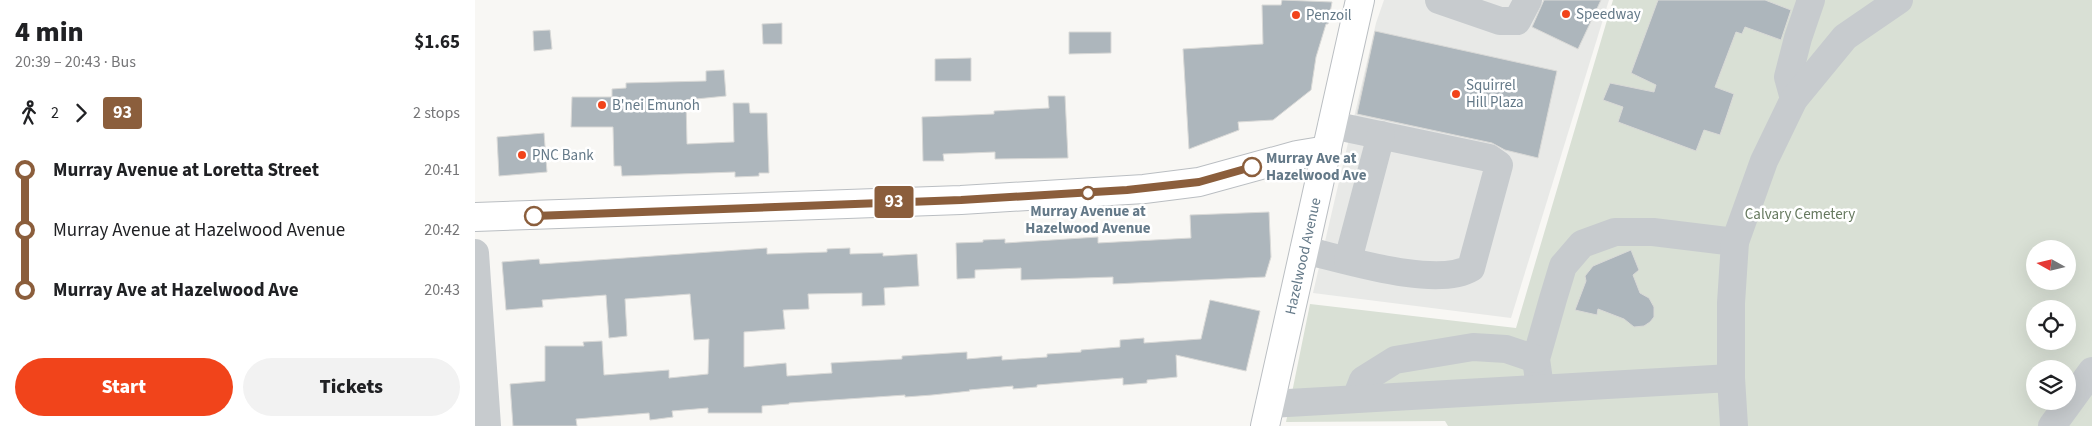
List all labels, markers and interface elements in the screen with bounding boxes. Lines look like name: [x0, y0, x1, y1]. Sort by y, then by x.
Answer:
place label: Speedway: [1576, 4, 1641, 25]
place label: Penzoil: [1306, 5, 1352, 26]
marker: Speedway: [1560, 8, 1572, 20]
marker: Penzoil: [1290, 9, 1302, 21]
text: 4 min: [15, 12, 84, 52]
text: $1.65: [414, 29, 460, 56]
text: 20:39 – 20:43 · Bus: [15, 51, 136, 73]
place label: Squirrel Hill Plaza: [1466, 75, 1524, 113]
marker: Squirrel Hill Plaza: [1450, 88, 1462, 100]
place label: B'nei Emunoh: [612, 95, 700, 116]
icon: walk: [15, 99, 43, 127]
icon: forward: [67, 99, 95, 127]
marker: B'nei Emunoh: [596, 99, 608, 111]
text: 93: [113, 100, 132, 125]
text: 2: [51, 102, 59, 124]
text: 2 stops: [413, 102, 460, 124]
place label: PNC Bank: [532, 145, 594, 166]
place label: Murray Ave at Hazelwood Ave: [1266, 148, 1367, 186]
marker: PNC Bank: [516, 149, 528, 161]
text: Murray Avenue at Loretta Street: [53, 157, 319, 184]
marker: Murray Ave at Hazelwood Ave: [1242, 157, 1262, 177]
text: 20:41: [424, 159, 460, 181]
line badge: 93: [871, 186, 917, 218]
marker: Murray Avenue at Hazelwood Avenue: [1081, 186, 1095, 200]
text: 93: [884, 189, 904, 214]
street label: Hazelwood Avenue: [1280, 196, 1326, 317]
place label: Murray Avenue at Hazelwood Avenue: [1025, 201, 1151, 239]
park label: Calvary Cemetery: [1745, 204, 1855, 225]
unlabelled marker: [524, 206, 544, 226]
text: Murray Avenue at Hazelwood Avenue: [53, 217, 345, 244]
text: 20:42: [424, 219, 460, 241]
north arrow: [2026, 240, 2076, 290]
map controls: [2026, 240, 2076, 410]
text: Murray Ave at Hazelwood Ave: [53, 277, 299, 304]
text: 20:43: [424, 279, 460, 301]
button: locate: [2026, 300, 2076, 350]
button: Start: [15, 358, 233, 416]
button: Tickets: [243, 358, 460, 416]
button: layers: [2026, 360, 2076, 410]

